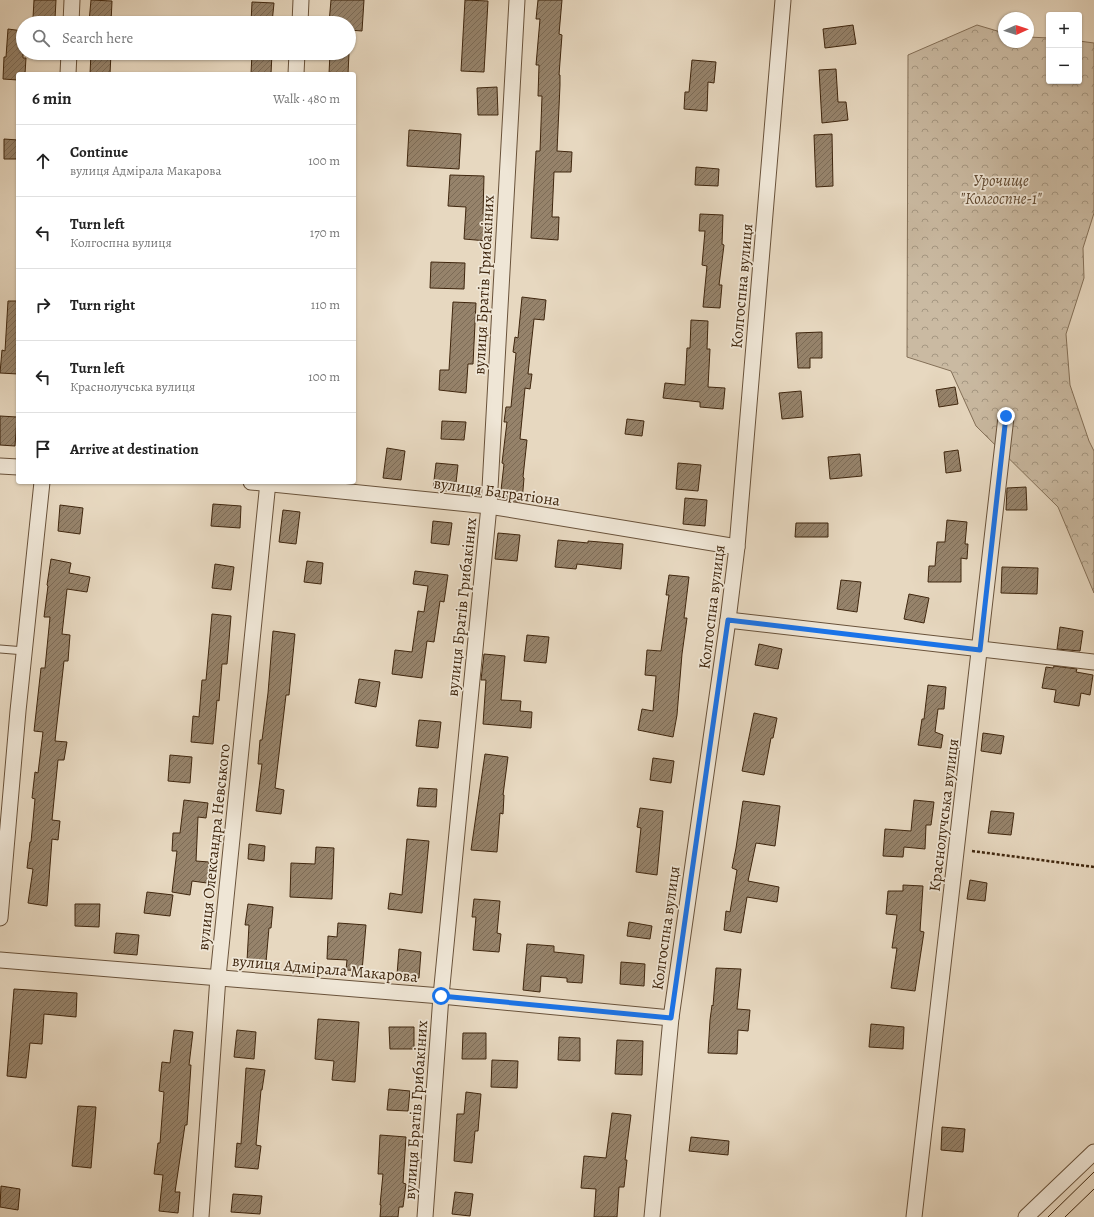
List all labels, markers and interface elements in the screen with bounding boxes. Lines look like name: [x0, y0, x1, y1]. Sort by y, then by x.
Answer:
north arrow: [998, 12, 1034, 48]
map controls: [1046, 12, 1082, 84]
button: +: [1046, 12, 1082, 48]
search box: [16, 16, 356, 60]
icon: search: [30, 27, 52, 49]
text: Search here: [62, 28, 133, 48]
button: −: [1046, 48, 1082, 84]
text: 6 min: [32, 87, 72, 110]
text: Walk · 480 m: [273, 90, 340, 107]
text: Continue: [70, 142, 128, 162]
icon: ahead: [32, 150, 54, 172]
text: 100 m: [308, 152, 340, 169]
text: вулиця Адмірала Макарова: [70, 162, 221, 179]
park label: Урочище "Колгоспне-1": [960, 170, 1042, 210]
street label: вулиця Братів Грибакіних: [468, 195, 500, 375]
text: Turn left: [70, 214, 125, 234]
icon: left: [32, 222, 54, 244]
street label: Колгоспна вулиця: [726, 222, 758, 349]
text: 170 m: [310, 224, 340, 241]
text: Колгоспна вулиця: [70, 234, 172, 251]
icon: right: [32, 294, 54, 316]
text: Turn right: [70, 295, 135, 315]
text: 110 m: [311, 296, 340, 313]
text: Turn left: [70, 358, 125, 378]
icon: left: [32, 366, 54, 388]
text: 100 m: [308, 368, 340, 385]
text: Краснолучська вулиця: [70, 378, 195, 395]
route end: [997, 407, 1015, 425]
icon: arrive: [32, 438, 54, 460]
text: Arrive at destination: [70, 439, 199, 459]
street label: вулиця Багратіона: [432, 472, 562, 512]
street label: вулиця Братів Грибакіних: [442, 516, 482, 698]
street label: Колгоспна вулиця: [693, 543, 731, 671]
street label: Краснолучська вулиця: [924, 737, 964, 893]
street label: вулиця Олександра Невського: [192, 743, 236, 952]
street label: Колгоспна вулиця: [646, 864, 686, 992]
street label: вулиця Адмірала Макарова: [231, 950, 419, 988]
route start: [432, 987, 450, 1005]
street label: вулиця Братів Грибакіних: [399, 1019, 433, 1201]

